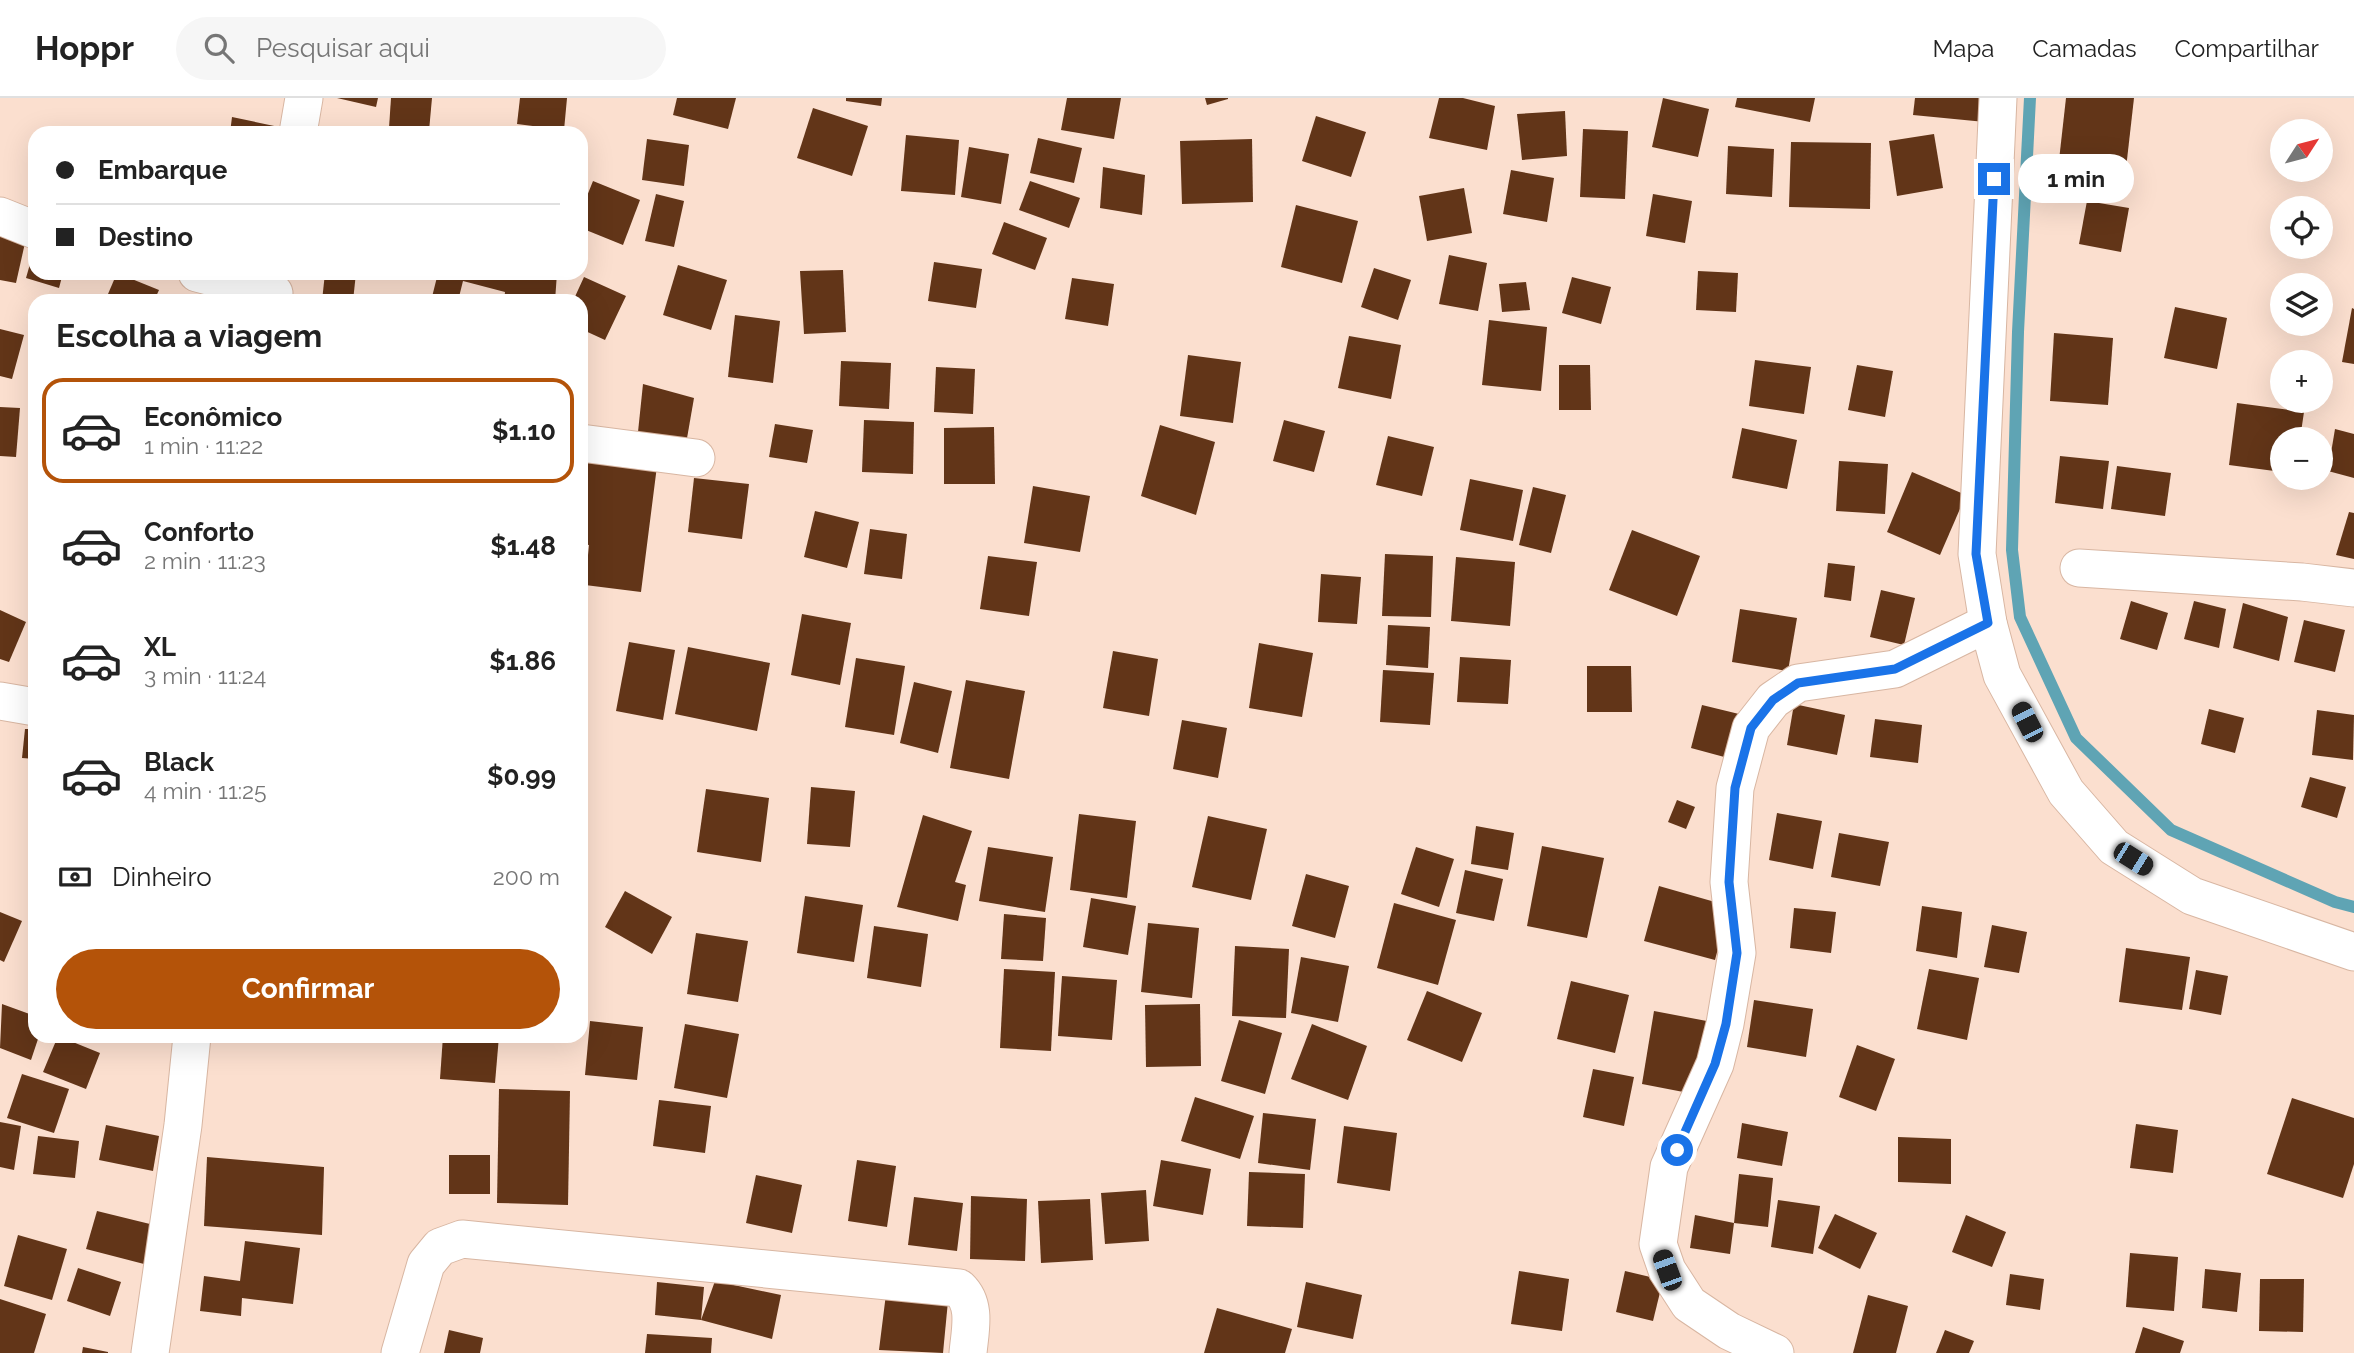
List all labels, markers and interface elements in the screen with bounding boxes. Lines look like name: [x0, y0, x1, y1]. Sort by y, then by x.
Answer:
search box: [176, 17, 666, 80]
text: Hoppr: [35, 29, 134, 68]
icon: search: [200, 29, 238, 67]
text: Pesquisar aqui: [256, 33, 430, 63]
text: Mapa: [1932, 34, 1994, 63]
text: Camadas: [2032, 34, 2137, 63]
text: Compartilhar: [2175, 34, 2319, 63]
north arrow: [2270, 119, 2333, 182]
map controls: [2270, 119, 2333, 490]
callout: 1 min: [2018, 154, 2134, 204]
text: Embarque: [98, 155, 227, 185]
route end: [1978, 163, 2010, 195]
text: 1 min: [2047, 165, 2105, 192]
button: locate: [2270, 196, 2333, 259]
text: Destino: [98, 222, 193, 252]
button: layers: [2270, 273, 2333, 336]
text: Escolha a viagem: [56, 317, 322, 354]
button: +: [2270, 350, 2333, 413]
icon: car: [60, 399, 123, 462]
text: Econômico: [144, 402, 282, 432]
text: $1.10: [492, 416, 556, 446]
button: −: [2270, 427, 2333, 490]
text: 1 min · 11:22: [144, 432, 263, 459]
icon: car: [60, 514, 123, 577]
text: Conforto: [144, 517, 254, 547]
text: $1.48: [490, 531, 556, 561]
text: 2 min · 11:23: [144, 547, 266, 574]
icon: car: [60, 629, 123, 692]
text: XL: [144, 632, 176, 662]
text: $1.86: [489, 646, 556, 676]
text: 3 min · 11:24: [144, 662, 266, 689]
car: [2009, 699, 2046, 745]
icon: car: [60, 744, 123, 807]
text: Black: [144, 747, 214, 777]
text: $0.99: [487, 761, 556, 791]
text: 4 min · 11:25: [144, 777, 267, 804]
car: [2110, 839, 2157, 879]
icon: cash: [56, 858, 94, 896]
text: Dinheiro: [112, 862, 212, 892]
text: 200 m: [493, 863, 560, 890]
button: Confirmar: [56, 949, 560, 1029]
route start: [1661, 1134, 1693, 1166]
car: [1650, 1247, 1685, 1293]

